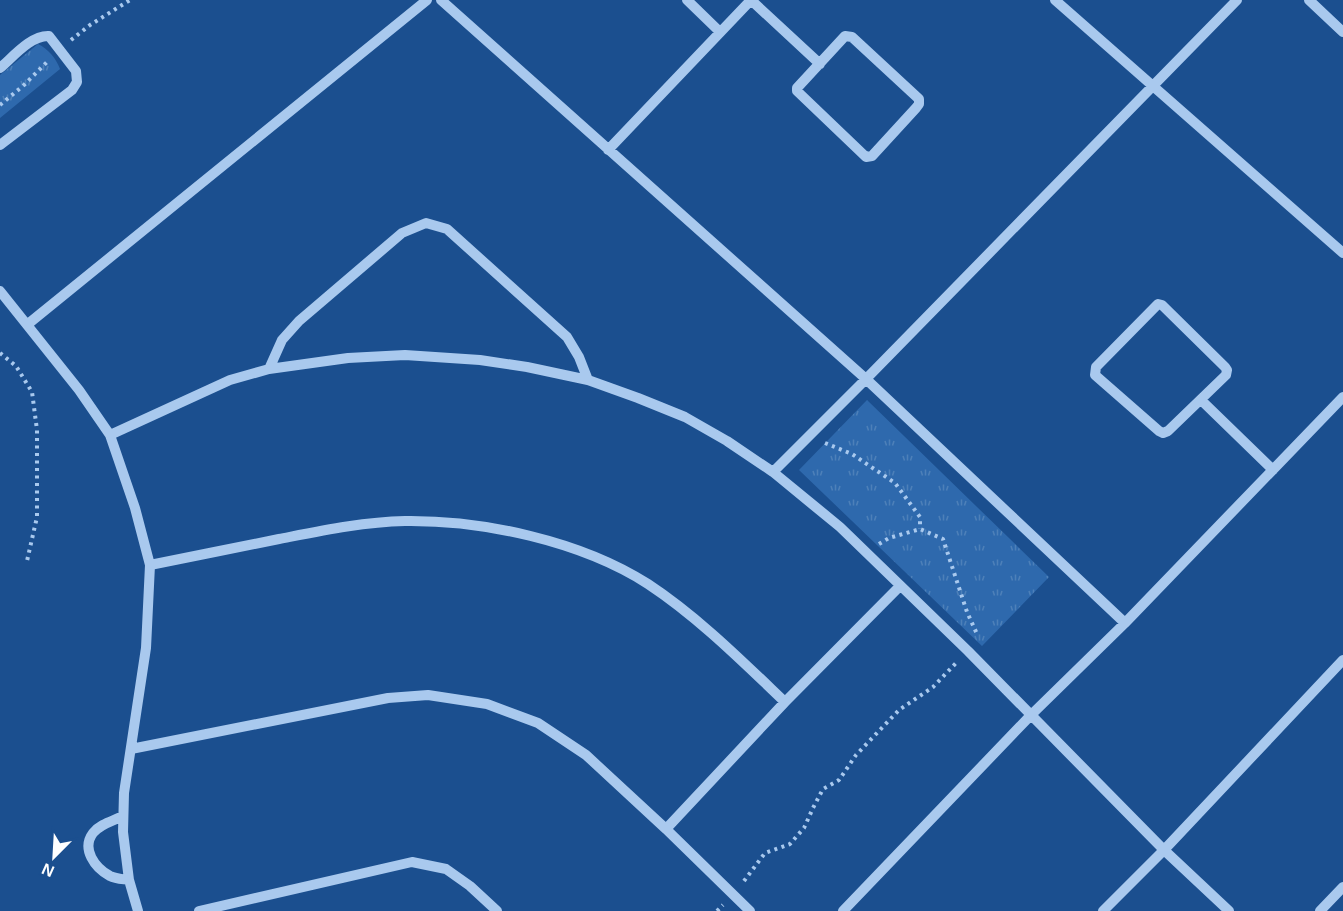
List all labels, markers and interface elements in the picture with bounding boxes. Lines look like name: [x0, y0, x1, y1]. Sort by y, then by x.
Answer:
north arrow: [24, 827, 84, 887]
text: N: [39, 860, 57, 880]

